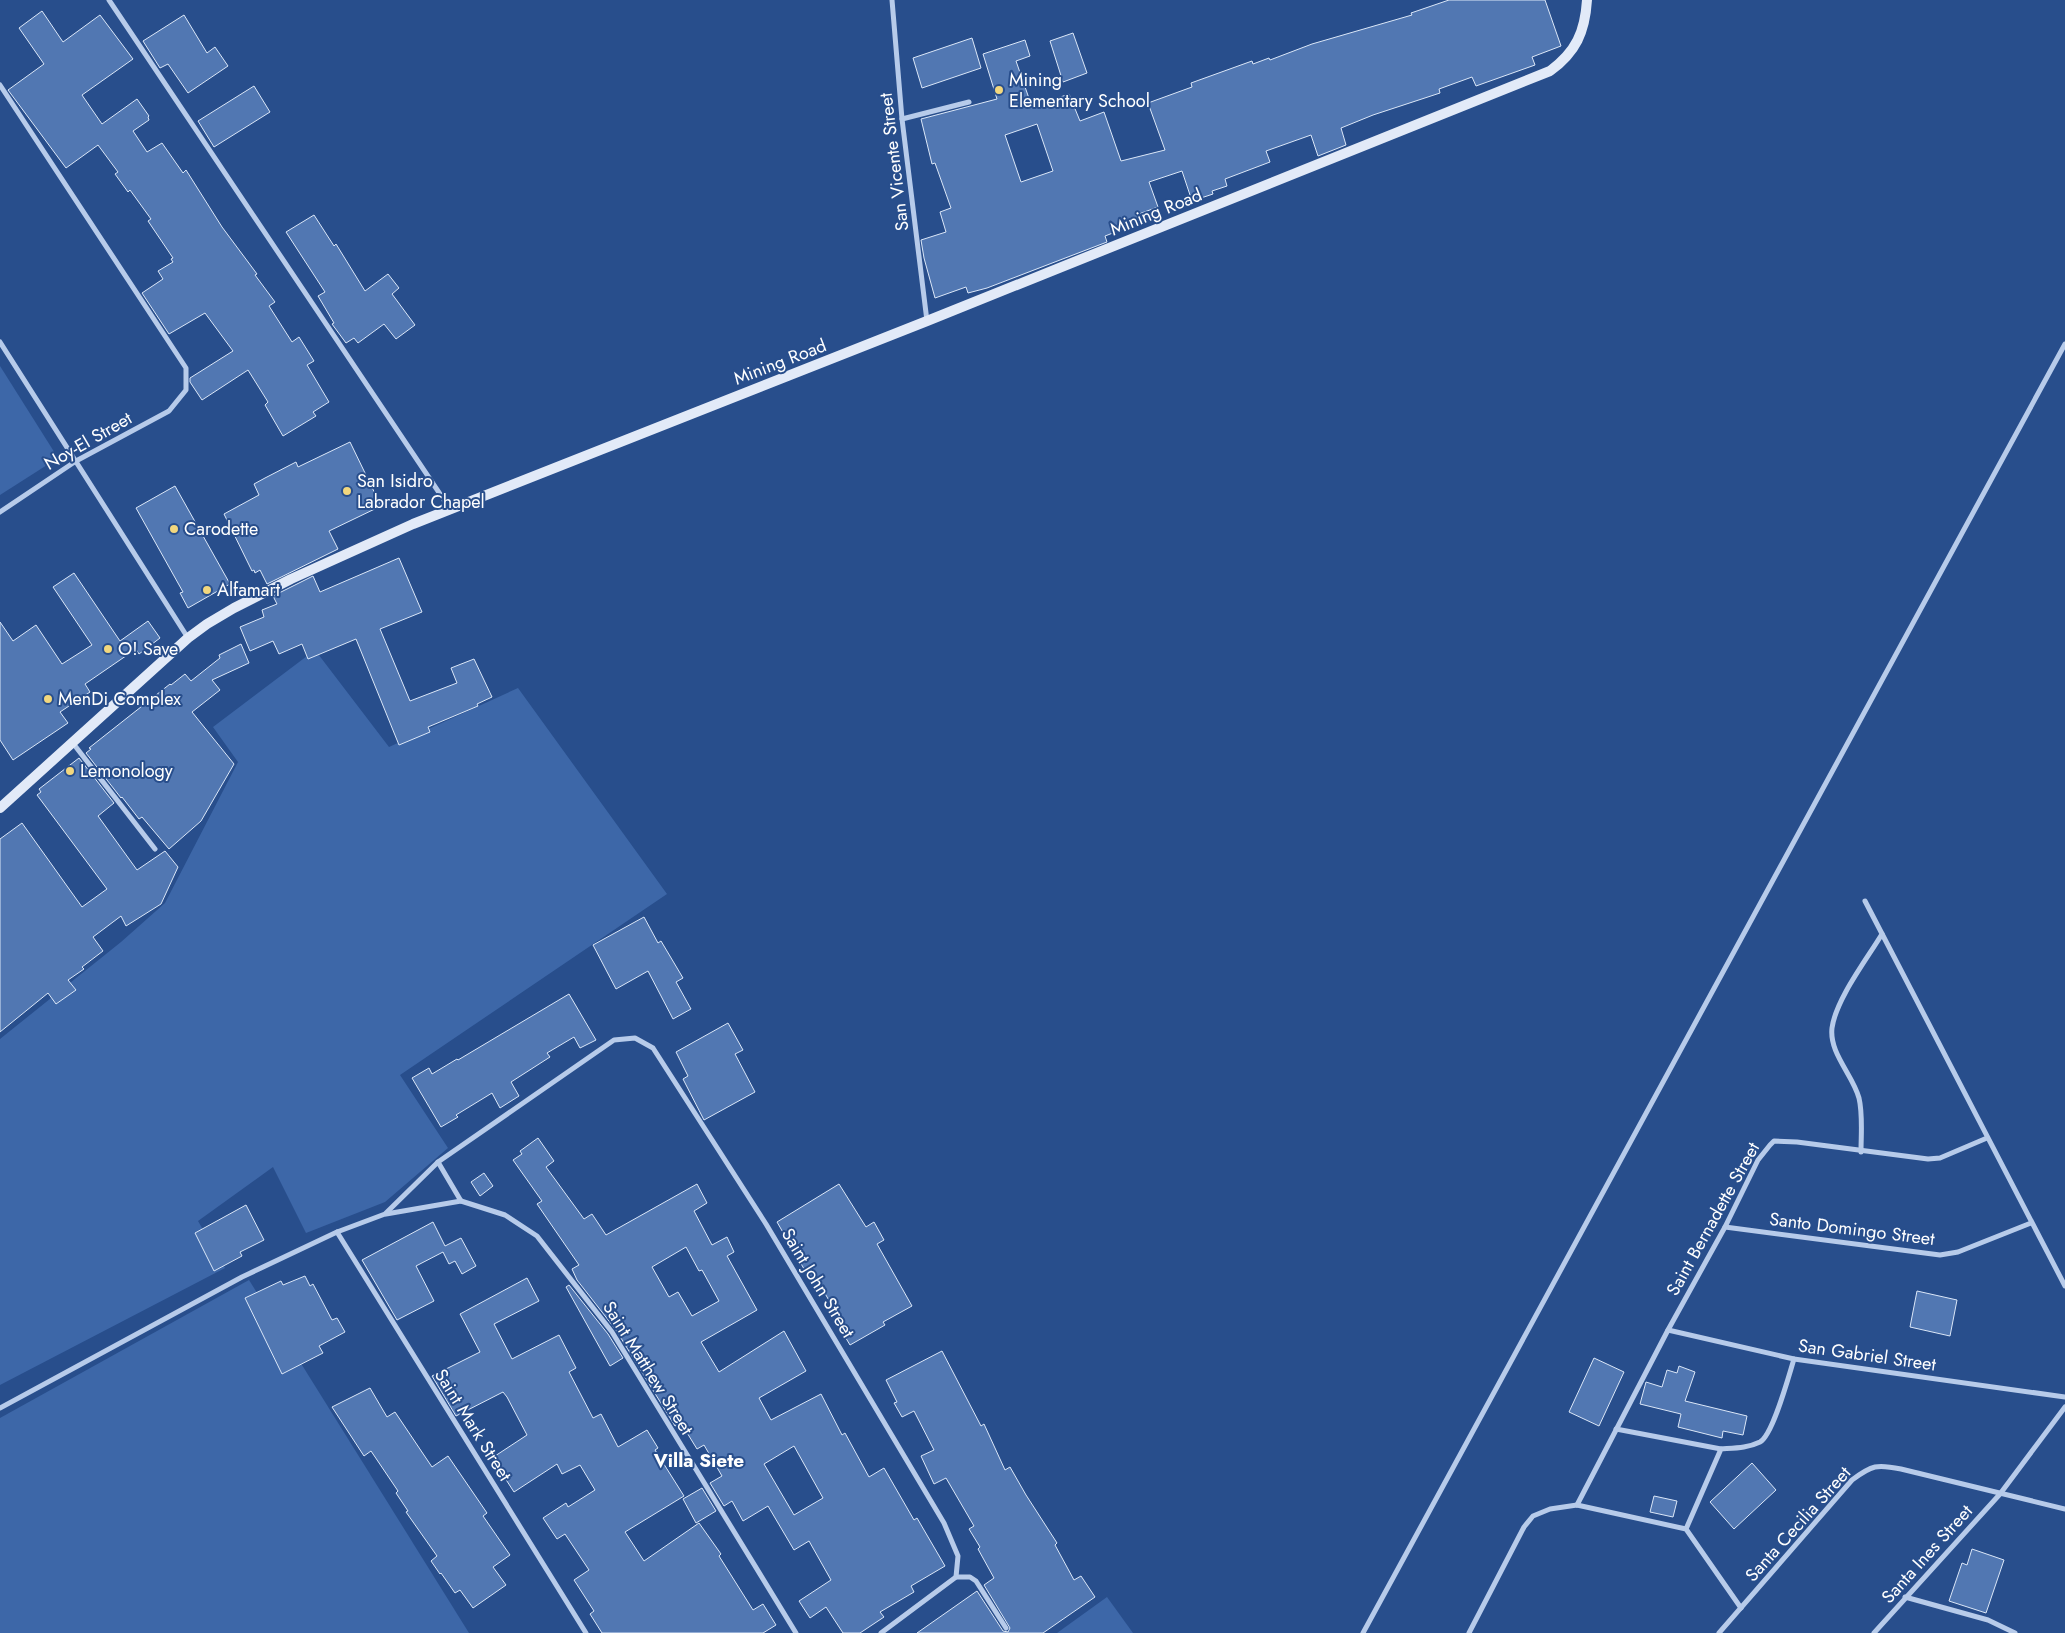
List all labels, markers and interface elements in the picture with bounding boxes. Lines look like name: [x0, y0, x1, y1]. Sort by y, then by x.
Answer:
place label: Mining Elementary School: [1009, 67, 1150, 114]
marker: Mining Elementary School: [993, 84, 1005, 96]
street label: San Vicente Street: [873, 91, 915, 233]
street label: Mining Road: [1106, 182, 1206, 242]
street label: Mining Road: [730, 332, 830, 392]
street label: Noy-El Street: [39, 405, 137, 477]
place label: San Isidro Labrador Chapel: [357, 468, 485, 515]
marker: San Isidro Labrador Chapel: [341, 485, 353, 497]
place label: Carodette: [184, 516, 258, 542]
marker: Carodette: [168, 523, 180, 535]
place label: Alfamart: [217, 577, 281, 603]
marker: Alfamart: [201, 584, 213, 596]
place label: O! Save: [118, 636, 178, 662]
marker: O! Save: [102, 643, 114, 655]
place label: MenDi Complex: [58, 686, 181, 712]
marker: MenDi Complex: [42, 693, 54, 705]
place label: Lemonology: [80, 758, 173, 784]
marker: Lemonology: [64, 765, 76, 777]
street label: Saint Bernadette Street: [1660, 1137, 1766, 1300]
street label: Santo Domingo Street: [1768, 1206, 1937, 1252]
street label: Saint John Street: [775, 1223, 861, 1343]
street label: Saint Matthew Street: [596, 1296, 700, 1440]
street label: San Gabriel Street: [1796, 1332, 1938, 1378]
street label: Saint Mark Street: [428, 1364, 518, 1487]
district label: Villa Siete: [653, 1447, 744, 1474]
street label: Santa Cecilia Street: [1739, 1460, 1857, 1587]
street label: Santa Ines Street: [1875, 1498, 1979, 1609]

